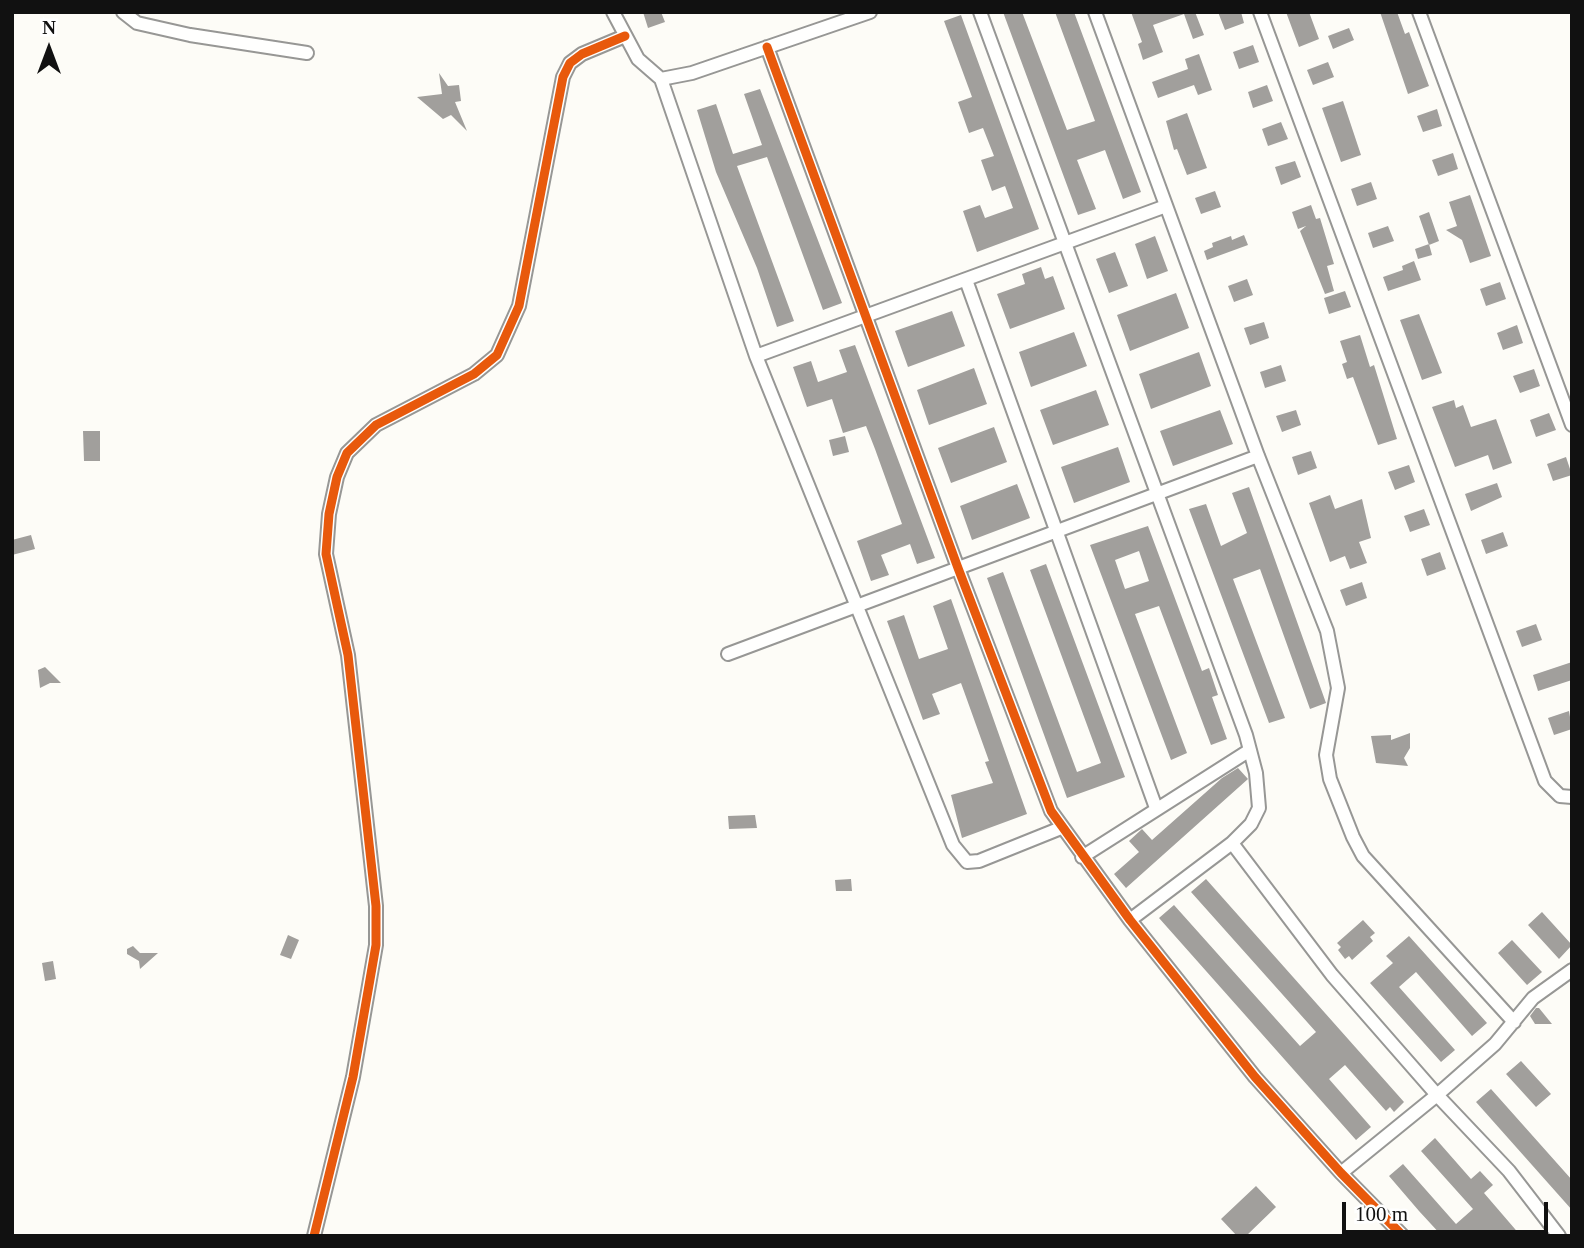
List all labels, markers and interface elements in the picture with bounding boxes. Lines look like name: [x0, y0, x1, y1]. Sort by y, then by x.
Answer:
north arrow: [14, 14, 84, 84]
text: N: [42, 17, 56, 38]
scale bar: [1346, 1188, 1552, 1232]
text: 100 m: [1355, 1202, 1408, 1226]

